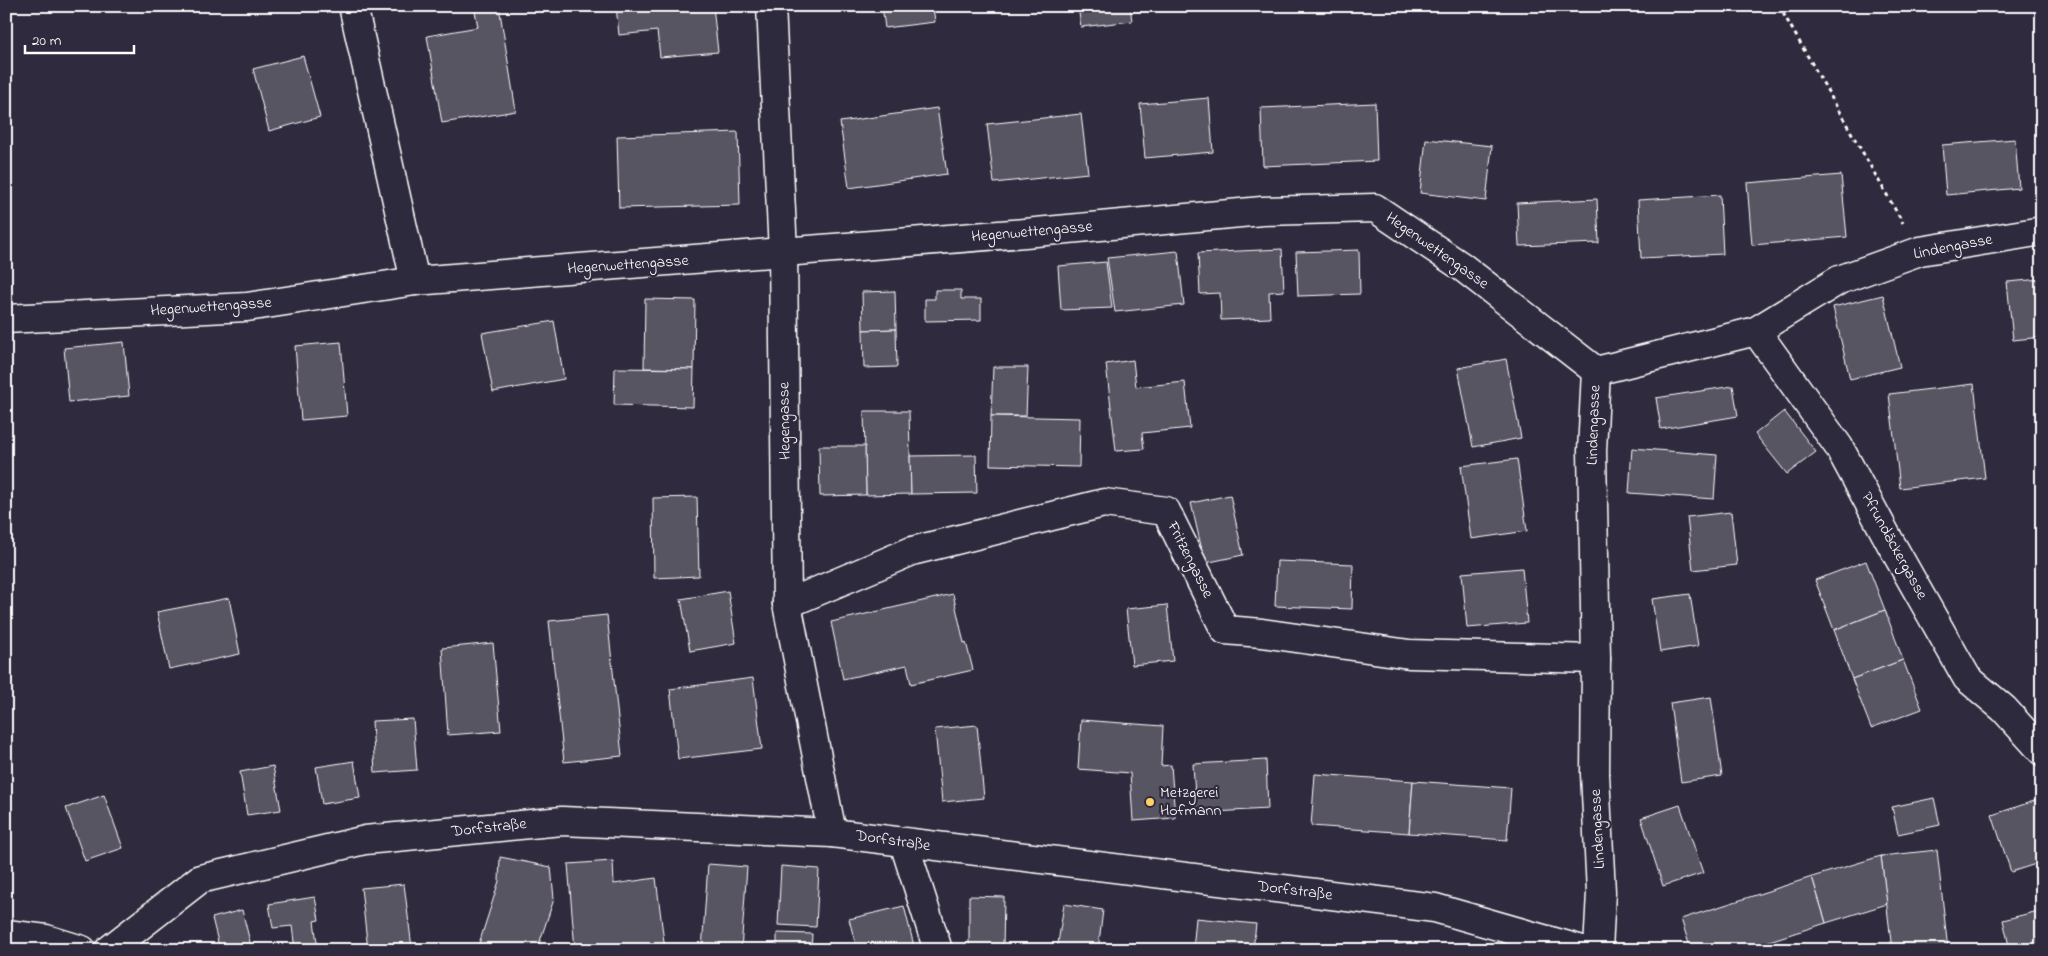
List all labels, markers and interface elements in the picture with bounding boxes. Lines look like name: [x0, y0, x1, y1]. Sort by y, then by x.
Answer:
scale bar: [25, 22, 134, 54]
text: 20 m: [32, 30, 62, 52]
street label: Hegenwettengasse: [1380, 206, 1494, 296]
street label: Hegenwettengasse: [970, 215, 1094, 249]
street label: Lindengasse: [1911, 227, 1995, 266]
street label: Hegenwettengasse: [567, 249, 690, 281]
street label: Hegenwettengasse: [150, 291, 273, 323]
street label: Hegengasse: [772, 381, 798, 460]
street label: Lindengasse: [1581, 384, 1607, 465]
street label: Pfrundäckergasse: [1854, 488, 1934, 605]
street label: Fritzengasse: [1160, 517, 1220, 603]
place label: Metzgerei Hofmann: [1160, 781, 1222, 823]
street label: Lindengasse: [1584, 788, 1612, 870]
marker: Metzgerei Hofmann: [1144, 796, 1156, 808]
street label: Dorfstraße: [449, 812, 528, 844]
street label: Dorfstraße: [853, 824, 933, 858]
street label: Dorfstraße: [1255, 874, 1335, 908]

